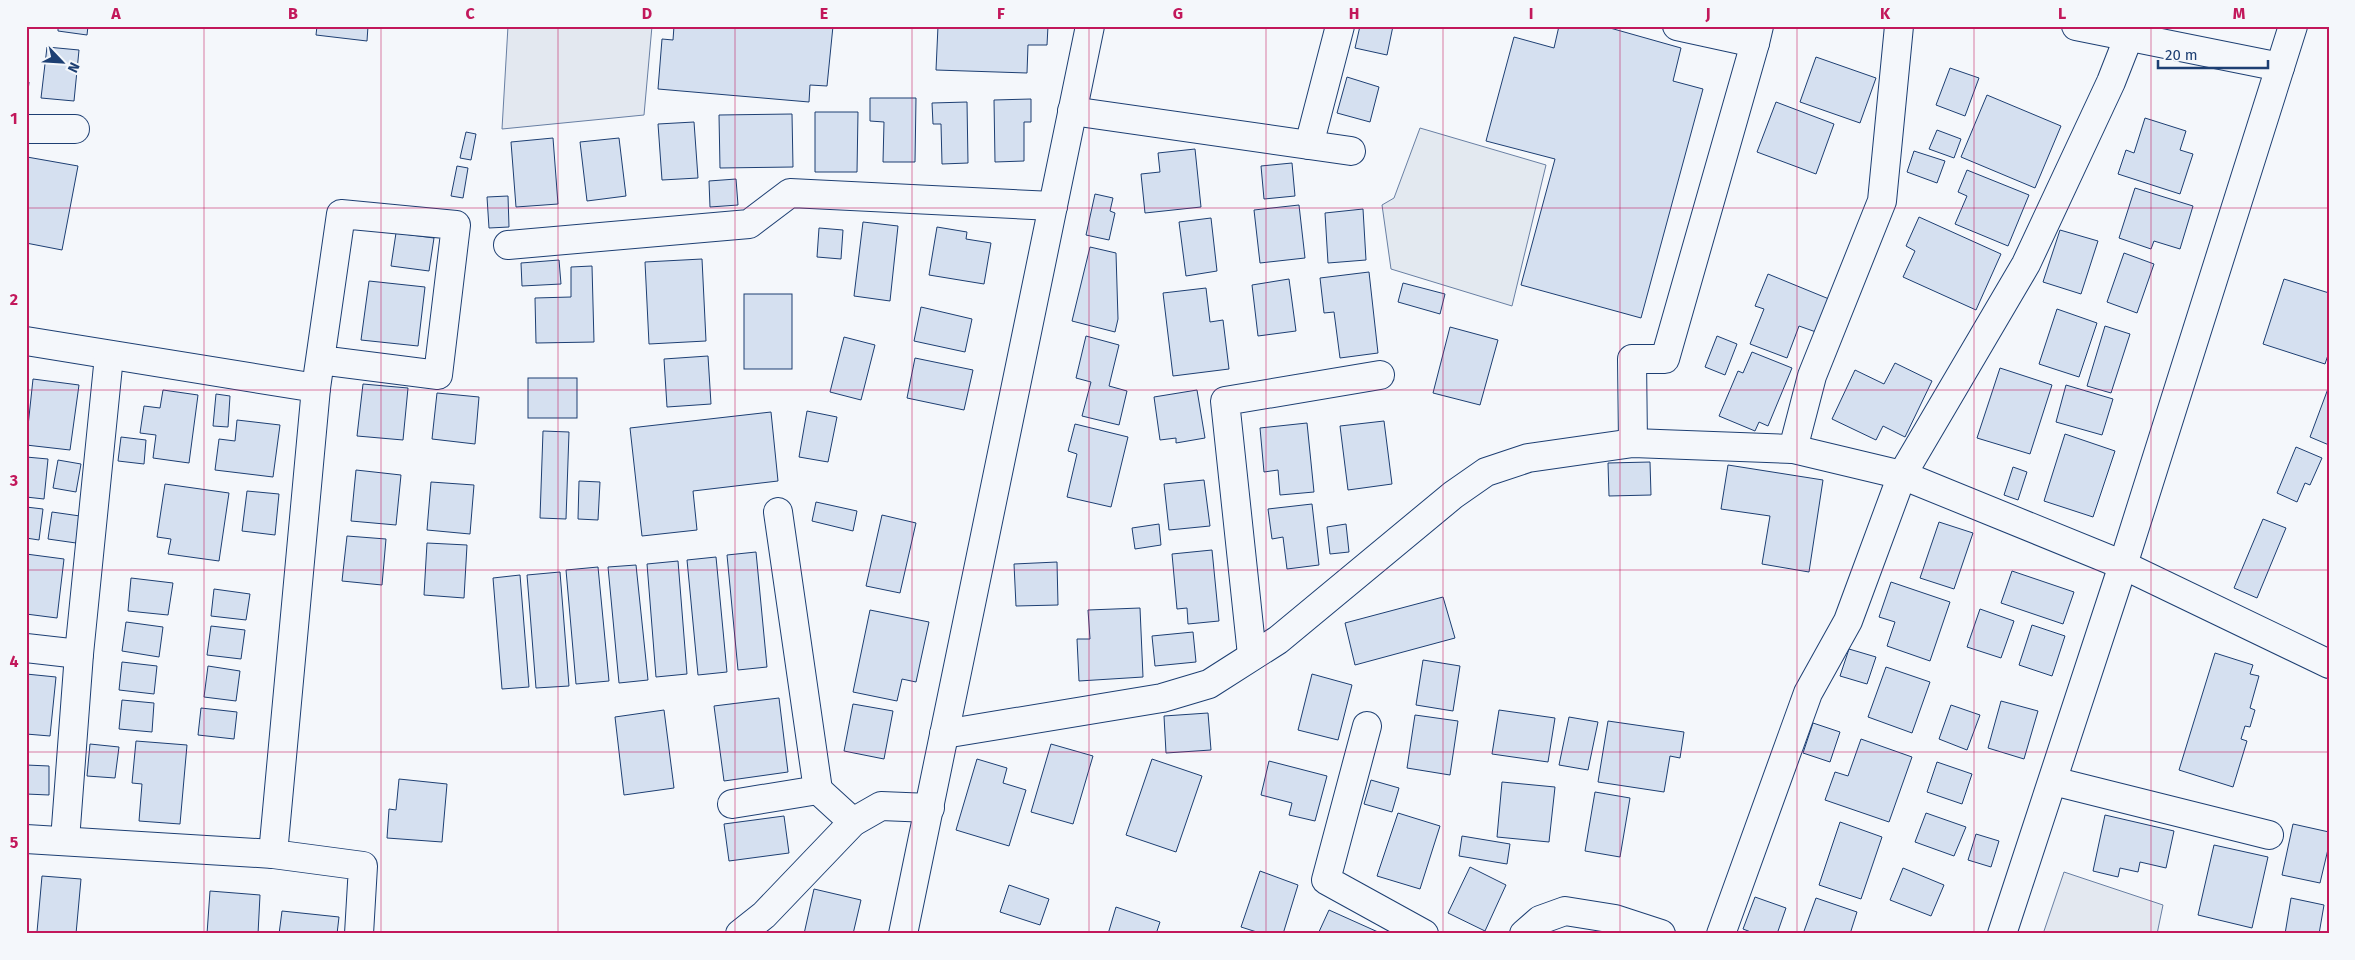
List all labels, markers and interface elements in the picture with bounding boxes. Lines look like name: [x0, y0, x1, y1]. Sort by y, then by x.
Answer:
text: A: [110, 4, 121, 23]
text: B: [288, 4, 298, 23]
text: C: [465, 4, 475, 23]
text: D: [642, 4, 652, 23]
text: E: [820, 4, 828, 23]
text: F: [997, 4, 1005, 23]
text: G: [1173, 4, 1183, 23]
text: H: [1349, 4, 1359, 23]
text: I: [1529, 4, 1533, 23]
text: J: [1704, 4, 1711, 23]
text: K: [1880, 4, 1891, 23]
text: L: [2058, 4, 2066, 23]
text: M: [2233, 4, 2246, 23]
north arrow: [38, 38, 88, 88]
scale bar: [2158, 38, 2268, 70]
text: 20 m: [2165, 46, 2198, 64]
text: N: [64, 59, 83, 75]
text: 1: [10, 109, 18, 128]
text: 2: [10, 290, 18, 309]
text: 3: [9, 471, 18, 490]
text: 4: [9, 652, 19, 671]
text: 5: [10, 833, 19, 852]

